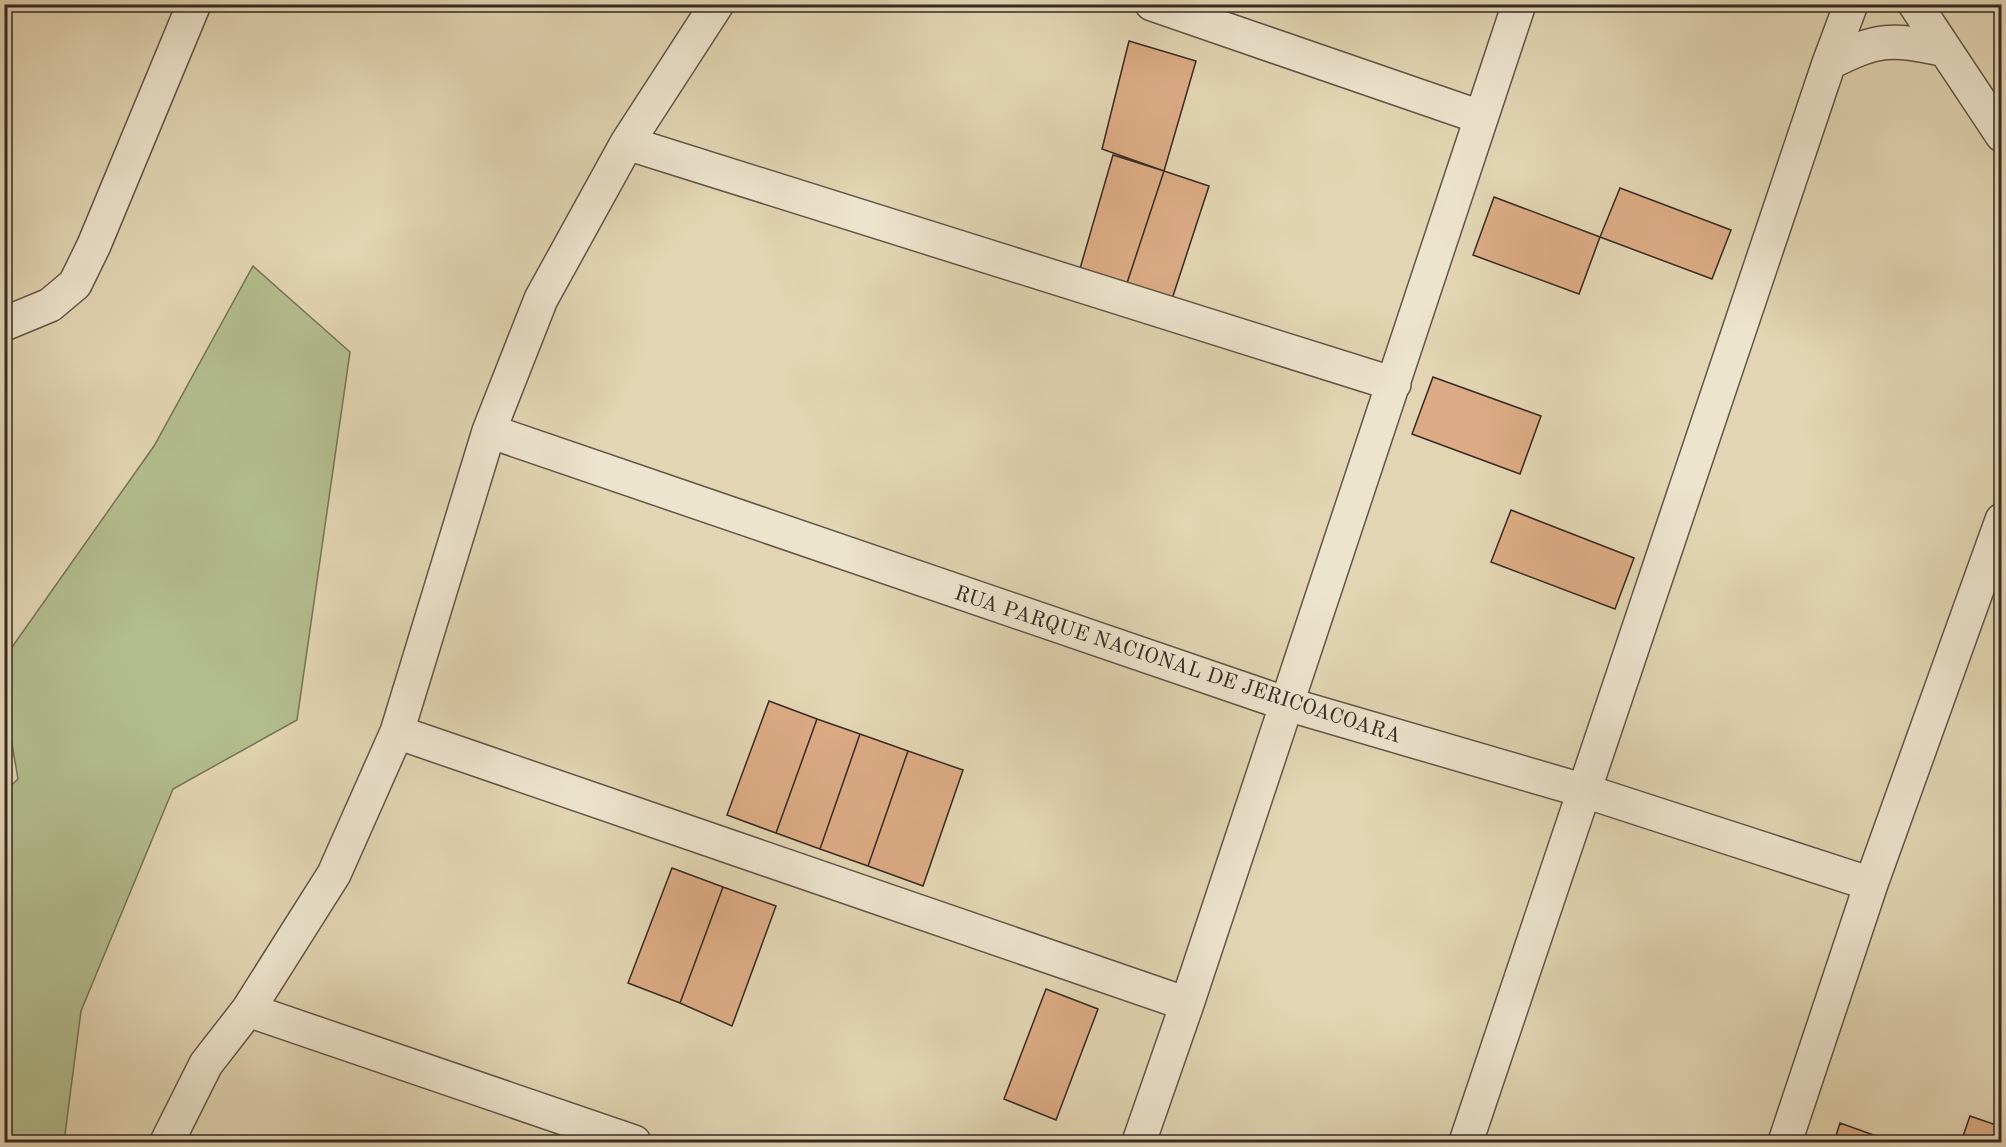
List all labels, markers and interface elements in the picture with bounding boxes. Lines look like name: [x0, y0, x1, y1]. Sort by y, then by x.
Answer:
street label: RUA PARQUE NACIONAL DE JERICOACOARA: [952, 583, 1403, 748]

